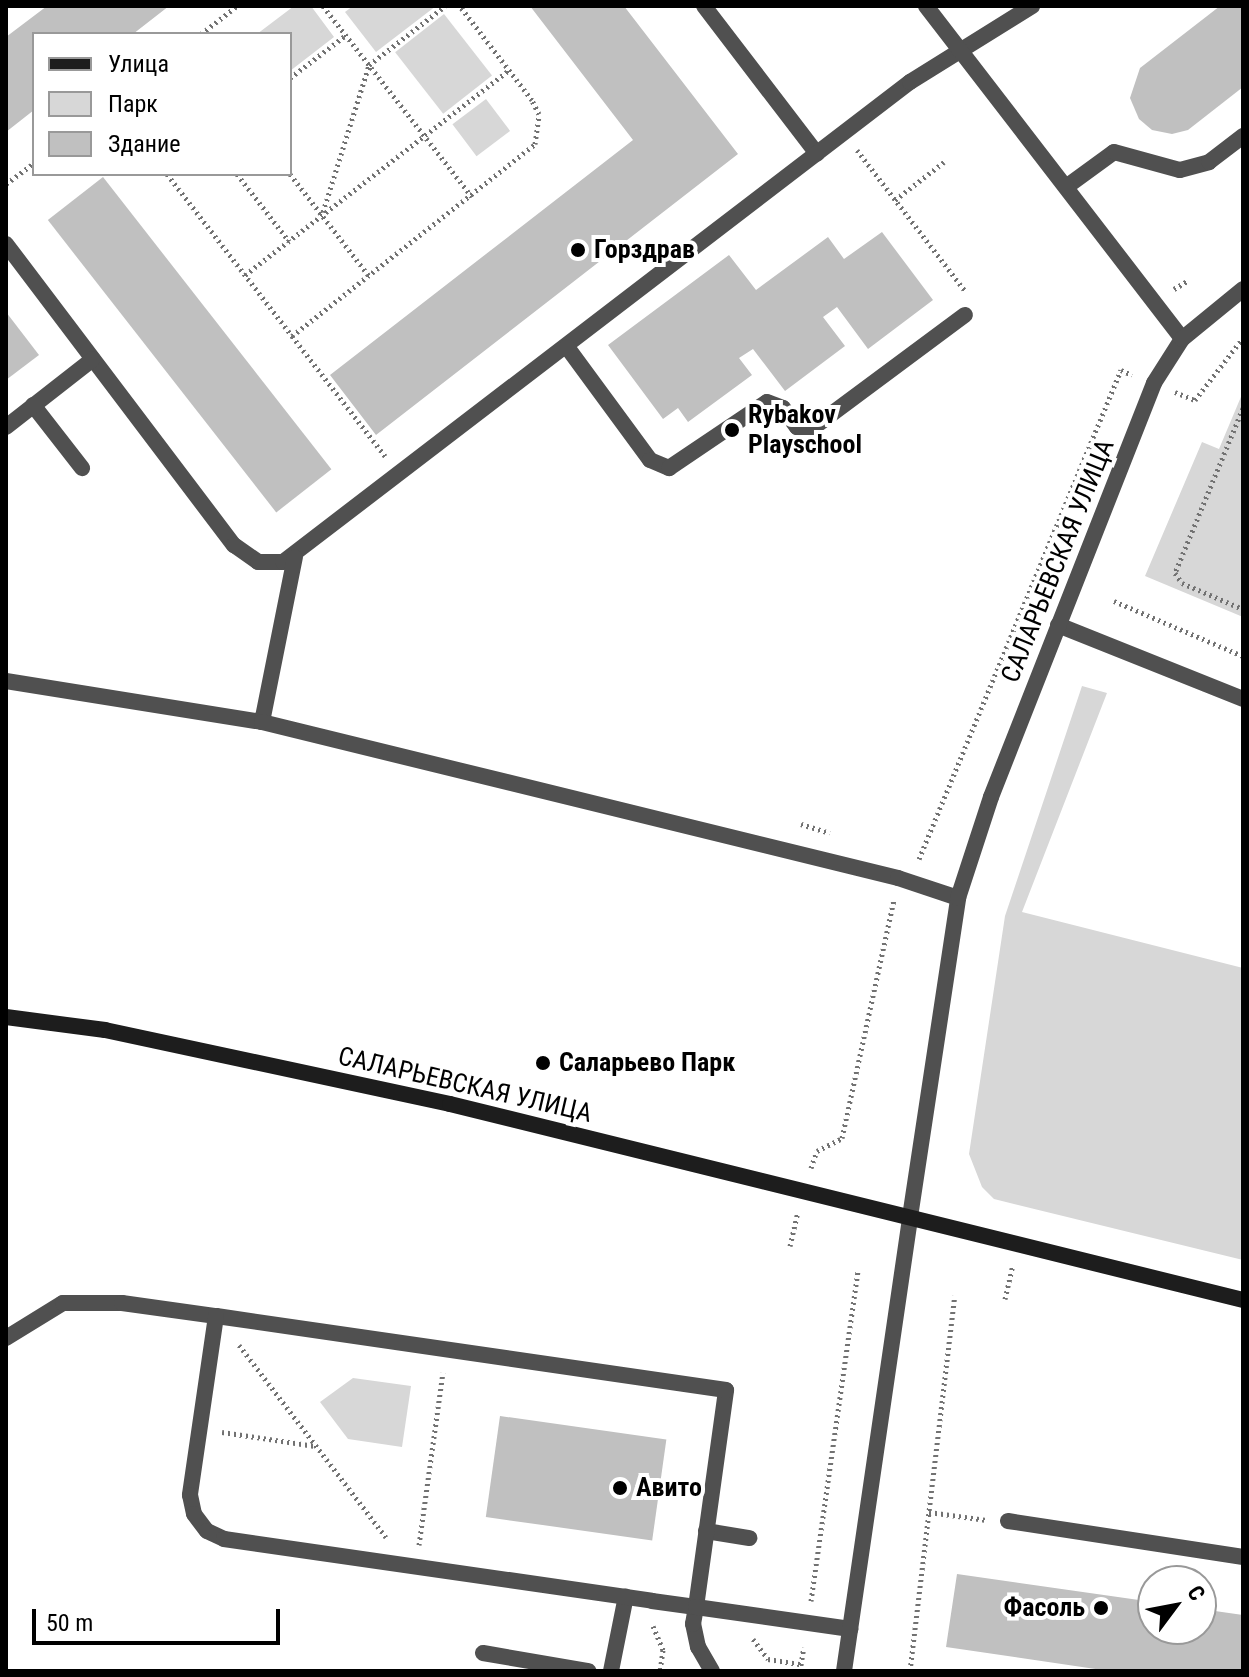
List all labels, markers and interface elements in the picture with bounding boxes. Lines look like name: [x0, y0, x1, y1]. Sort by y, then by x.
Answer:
legend: [32, 32, 292, 176]
text: Улица: [108, 50, 169, 78]
text: Парк: [108, 90, 158, 118]
text: Здание: [108, 130, 180, 158]
place label: Горздрав: [594, 234, 695, 266]
marker: Горздрав: [569, 241, 587, 259]
place label: Rybakov Playschool: [748, 399, 862, 460]
marker: Rybakov Playschool: [723, 421, 741, 439]
street label: САЛАРЬЕВСКАЯ УЛИЦА: [995, 435, 1121, 687]
street label: САЛАРЬЕВСКАЯ УЛИЦА: [335, 1041, 595, 1129]
place label: Саларьево Парк: [559, 1047, 735, 1079]
marker: Саларьево Парк: [534, 1054, 552, 1072]
place label: Авито: [636, 1472, 702, 1504]
marker: Авито: [611, 1479, 629, 1497]
north arrow: [1137, 1565, 1217, 1645]
text: С: [1182, 1581, 1210, 1605]
place label: Фасоль: [1003, 1592, 1085, 1624]
scale bar: [36, 1593, 284, 1643]
marker: Фасоль: [1092, 1599, 1110, 1617]
text: 50 m: [46, 1609, 93, 1637]

